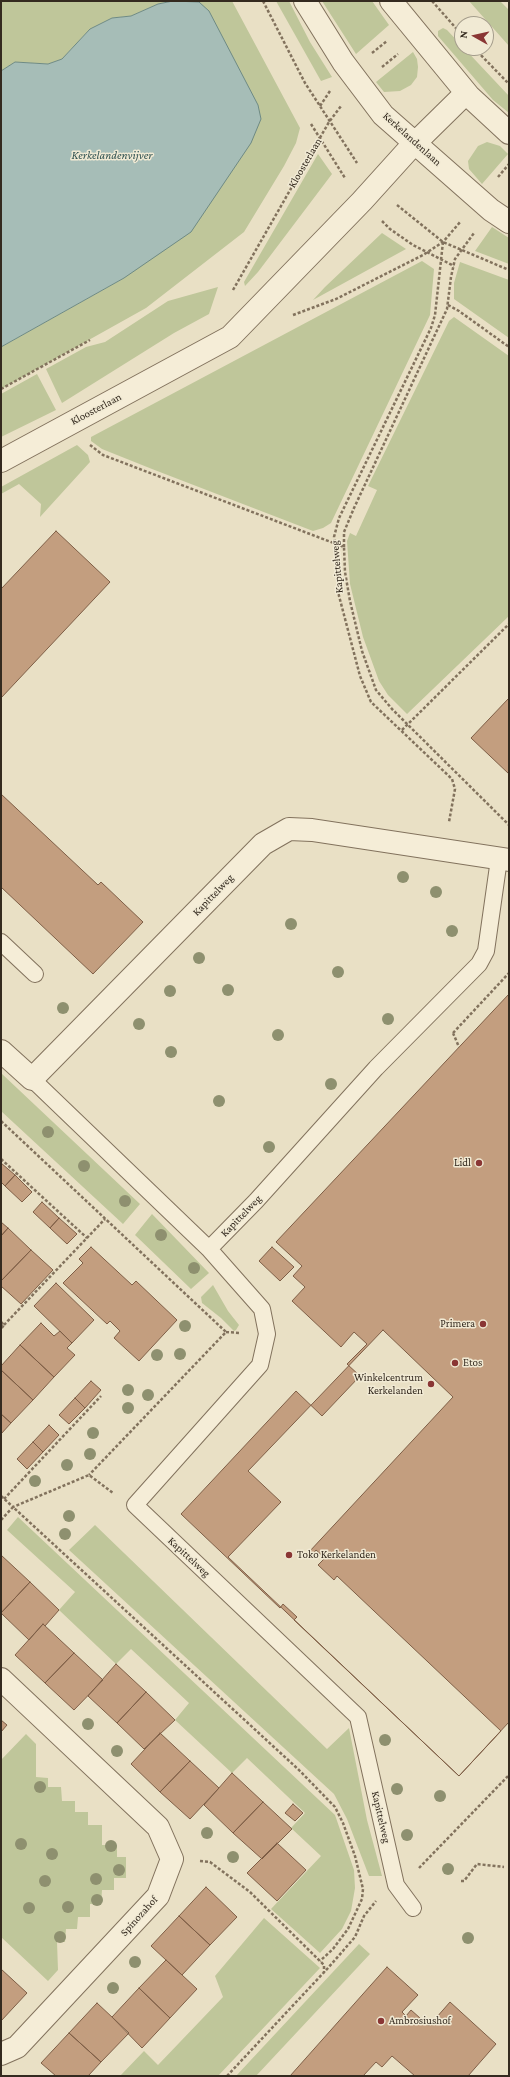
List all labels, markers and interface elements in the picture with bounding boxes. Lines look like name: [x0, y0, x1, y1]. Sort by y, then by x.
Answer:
north arrow: [454, 16, 494, 56]
text: N: [457, 30, 470, 39]
street label: Kerkelandenlaan: [380, 109, 444, 169]
street label: Kloosterlaan: [285, 136, 325, 190]
water label: Kerkelandenvijver: [72, 148, 152, 162]
street label: Kloosterlaan: [68, 390, 124, 428]
street label: Kapittelweg: [328, 540, 346, 594]
street label: Kapittelweg: [190, 871, 236, 919]
place label: Lidl: [454, 1156, 471, 1170]
marker: Lidl: [474, 1158, 484, 1168]
street label: Kapittelweg: [218, 1192, 264, 1240]
place label: Primera: [440, 1317, 475, 1331]
marker: Primera: [478, 1319, 488, 1329]
place label: Etos: [463, 1356, 482, 1370]
marker: Etos: [450, 1358, 460, 1368]
place label: Winkelcentrum Kerkelanden: [354, 1371, 423, 1397]
marker: Winkelcentrum Kerkelanden: [426, 1379, 436, 1389]
street label: Kapittelweg: [165, 1534, 213, 1580]
place label: Toko Kerkelanden: [297, 1548, 376, 1562]
marker: Toko Kerkelanden: [284, 1550, 294, 1560]
street label: Kapittelweg: [369, 1790, 393, 1844]
street label: Spinozahof: [118, 1893, 160, 1939]
place label: Ambrosiushof: [389, 2014, 451, 2028]
marker: Ambrosiushof: [376, 2016, 386, 2026]

